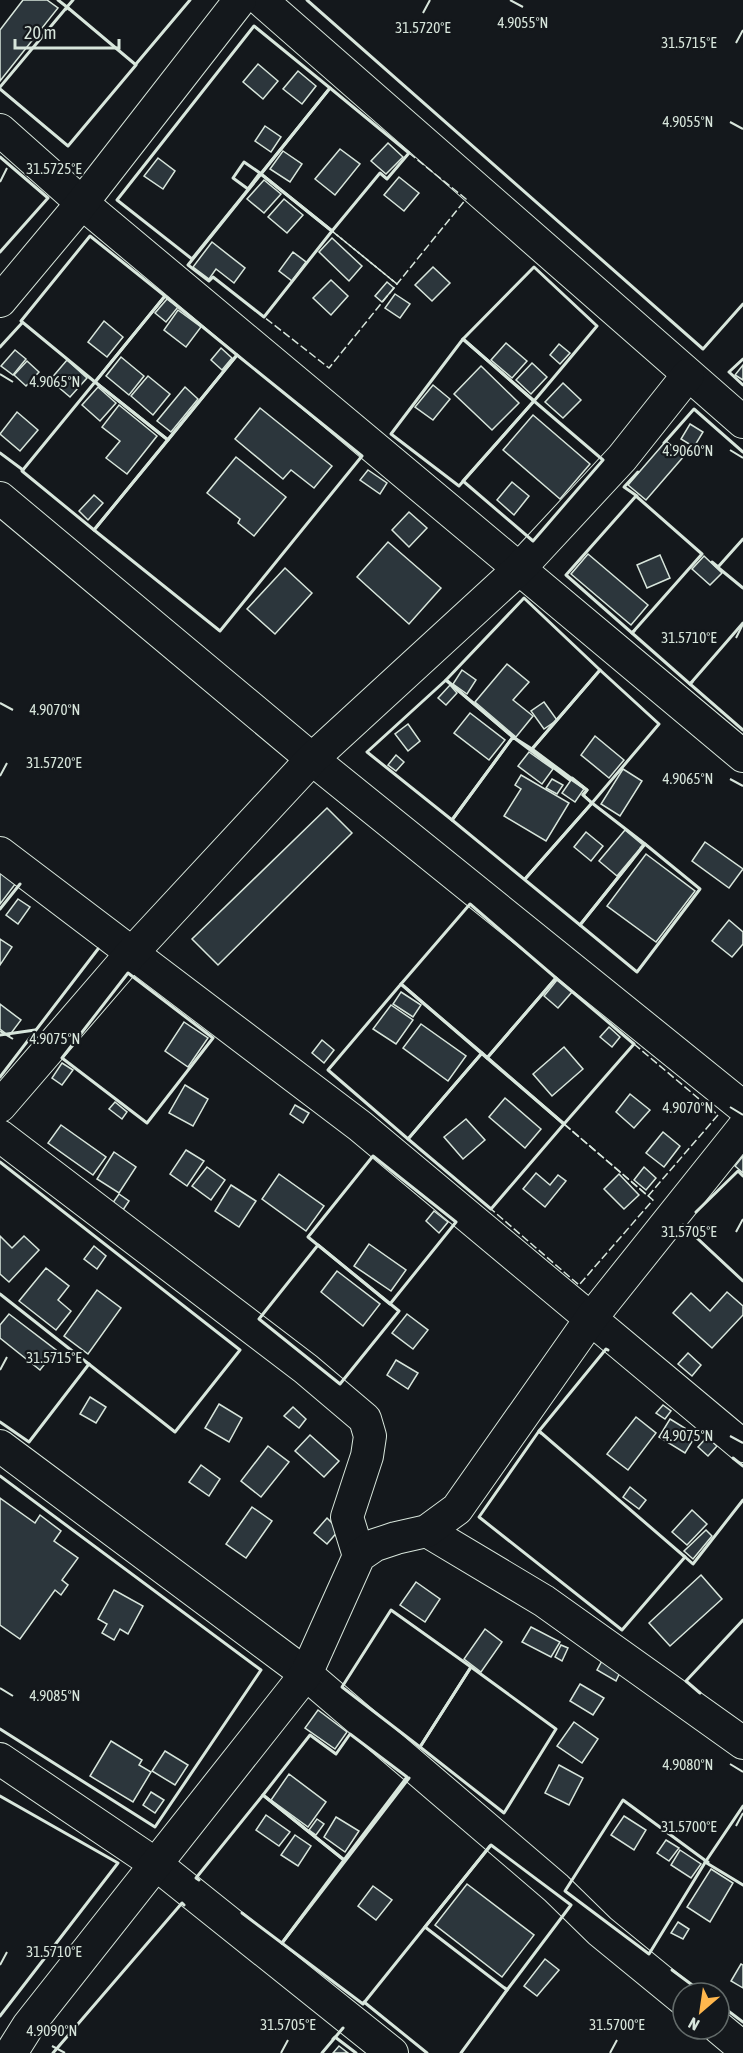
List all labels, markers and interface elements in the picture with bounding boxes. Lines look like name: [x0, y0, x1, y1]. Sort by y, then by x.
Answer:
scale bar: [15, 12, 118, 50]
text: 4.9055°N: [498, 14, 548, 31]
text: 31.5720°E: [395, 19, 451, 36]
text: 20 m: [24, 22, 56, 43]
text: 31.5715°E: [661, 34, 717, 51]
text: 4.9055°N: [663, 113, 713, 130]
text: 31.5725°E: [26, 160, 82, 177]
text: 4.9065°N: [30, 373, 80, 390]
text: 4.9060°N: [663, 442, 713, 459]
text: 31.5710°E: [661, 629, 717, 646]
text: 4.9070°N: [30, 701, 80, 718]
text: 31.5720°E: [26, 754, 82, 771]
text: 4.9065°N: [663, 770, 713, 787]
text: 4.9075°N: [30, 1030, 80, 1047]
text: 4.9070°N: [663, 1099, 713, 1116]
text: 31.5705°E: [661, 1223, 717, 1240]
text: 31.5715°E: [26, 1349, 82, 1366]
text: 4.9075°N: [663, 1427, 713, 1444]
text: 4.9085°N: [30, 1687, 80, 1704]
text: 4.9080°N: [663, 1756, 713, 1773]
text: 31.5700°E: [661, 1818, 717, 1835]
text: 31.5710°E: [26, 1943, 82, 1960]
north arrow: [671, 1981, 731, 2041]
text: N: [685, 2014, 702, 2034]
text: 31.5705°E: [260, 2016, 316, 2033]
text: 31.5700°E: [589, 2016, 645, 2033]
text: 4.9090°N: [27, 2022, 77, 2039]

